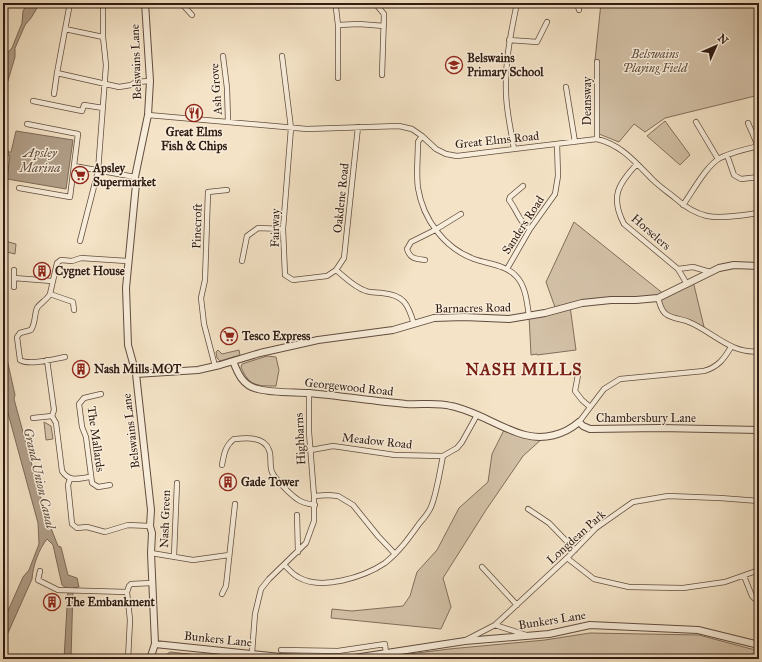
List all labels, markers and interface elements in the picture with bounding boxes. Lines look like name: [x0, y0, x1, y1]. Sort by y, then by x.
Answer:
street label: Belswains Lane: [128, 24, 144, 100]
north arrow: [696, 26, 736, 66]
text: N: [715, 31, 731, 48]
park label: Belswains Playing Field: [623, 47, 688, 75]
place label: Belswains Primary School: [467, 51, 544, 80]
school or university icon: Belswains Primary School: [444, 55, 464, 75]
street label: Ash Grove: [207, 63, 225, 116]
street label: Deansway: [580, 76, 594, 125]
restaurant icon: Great Elms Fish & Chips: [184, 103, 204, 123]
place label: Great Elms Fish & Chips: [161, 125, 228, 154]
street label: Great Elms Road: [454, 129, 540, 151]
water label: Apsley Marina: [17, 145, 61, 176]
place label: Apsley Supermarket: [92, 161, 157, 190]
street label: Oakdene Road: [330, 162, 352, 234]
supermarket icon: Apsley Supermarket: [70, 165, 90, 185]
street label: Sanders Road: [499, 193, 547, 257]
street label: Pinecroft: [189, 202, 205, 249]
street label: Fairway: [268, 208, 282, 248]
street label: Horselers: [629, 211, 673, 253]
building icon: Cygnet House: [32, 261, 52, 281]
place label: Cygnet House: [55, 264, 125, 279]
street label: Barnacres Road: [435, 300, 511, 316]
supermarket icon: Tesco Express: [219, 326, 239, 346]
place label: Tesco Express: [241, 329, 311, 344]
building icon: Nash Mills MOT: [71, 359, 91, 379]
district label: NASH MILLS: [466, 360, 582, 379]
place label: Nash Mills MOT: [94, 362, 182, 376]
street label: Georgewood Road: [304, 375, 394, 400]
street label: Belswains Lane: [119, 393, 143, 469]
street label: The Mallards: [84, 405, 108, 473]
street label: Chambersbury Lane: [596, 411, 696, 425]
street label: Highbarns: [292, 413, 309, 465]
water label: Grand Union Canal: [20, 426, 59, 532]
street label: Meadow Road: [341, 430, 413, 452]
building icon: Gade Tower: [218, 472, 238, 492]
place label: Gade Tower: [241, 475, 300, 489]
street label: Nash Green: [157, 489, 173, 548]
street label: Longdean Park: [544, 507, 609, 568]
building icon: The Embankment: [42, 592, 62, 612]
place label: The Embankment: [64, 595, 156, 609]
street label: Bunkers Lane: [517, 608, 587, 632]
street label: Bunkers Lane: [183, 628, 253, 650]

